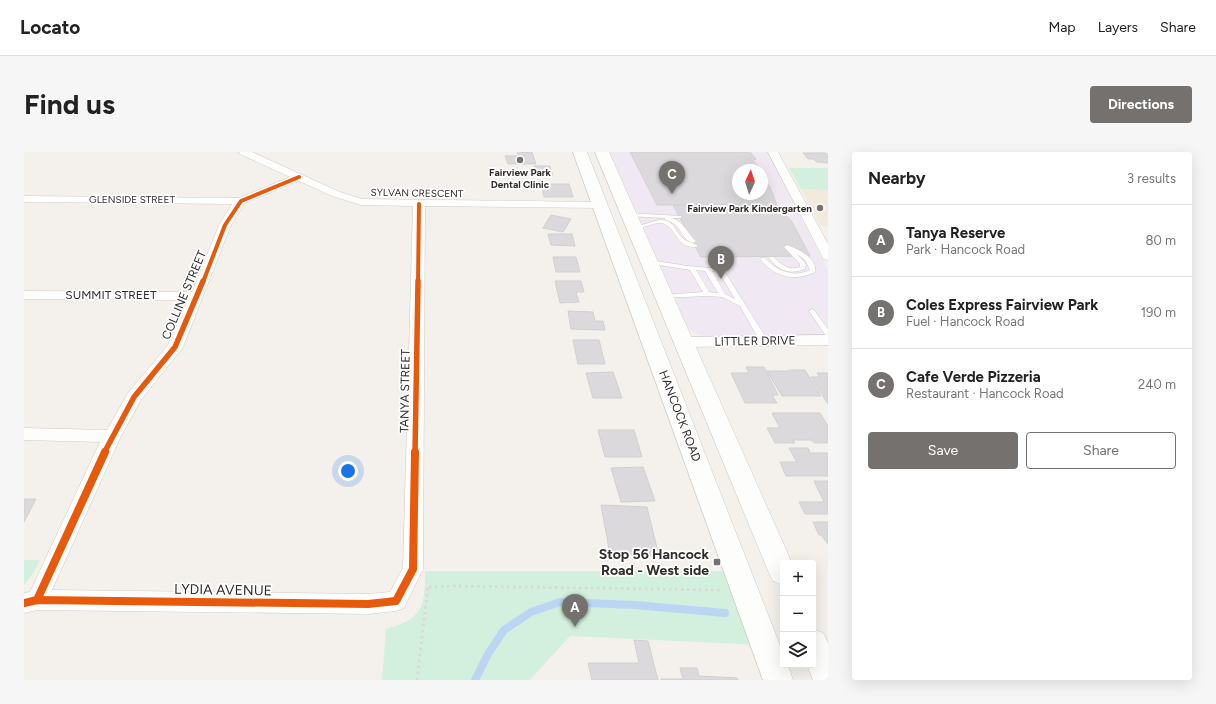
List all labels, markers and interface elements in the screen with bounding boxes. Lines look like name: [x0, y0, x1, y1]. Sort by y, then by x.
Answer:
text: Locato: [20, 16, 80, 39]
text: Map: [1048, 19, 1076, 36]
text: Layers: [1098, 19, 1138, 36]
text: Share: [1160, 19, 1196, 36]
button: Directions: [1090, 86, 1192, 123]
text: Find us: [24, 87, 115, 121]
marker: Fairview Park Dental Clinic: [515, 155, 525, 165]
pin: C: [659, 161, 685, 194]
north arrow: [732, 164, 768, 200]
place label: Fairview Park Dental Clinic: [489, 166, 552, 191]
text: Nearby: [868, 168, 926, 188]
text: 3 results: [1127, 171, 1176, 186]
street label: SYLVAN CRESCENT: [371, 186, 464, 200]
street label: GLENSIDE STREET: [89, 193, 175, 206]
place label: Fairview Park Kindergarten: [687, 202, 812, 215]
marker: Fairview Park Kindergarten: [815, 203, 825, 213]
text: Tanya Reserve: [906, 224, 1005, 242]
text: A: [876, 233, 886, 248]
text: 80 m: [1145, 233, 1176, 248]
text: Park · Hancock Road: [906, 242, 1025, 257]
pin: B: [708, 246, 734, 279]
street label: COLLINE STREET: [159, 248, 209, 342]
street label: SUMMIT STREET: [65, 288, 157, 302]
text: Coles Express Fairview Park: [906, 296, 1098, 314]
text: B: [877, 305, 885, 320]
text: 190 m: [1141, 305, 1176, 320]
text: Fuel · Hancock Road: [906, 314, 1025, 329]
street label: LITTLER DRIVE: [714, 333, 796, 349]
street label: TANYA STREET: [397, 349, 413, 433]
street label: HANCOCK ROAD: [656, 368, 704, 464]
text: Cafe Verde Pizzeria: [906, 368, 1041, 386]
text: C: [876, 377, 886, 392]
text: 240 m: [1138, 377, 1176, 392]
text: Restaurant · Hancock Road: [906, 386, 1064, 401]
button: Save: [868, 432, 1018, 469]
button: Share: [1026, 432, 1176, 469]
your location: [338, 461, 358, 481]
place label: Stop 56 Hancock Road - West side: [599, 546, 709, 579]
marker: Stop 56 Hancock Road - West side: [712, 557, 722, 567]
map controls: [780, 560, 816, 668]
button: +: [780, 560, 816, 596]
street label: LYDIA AVENUE: [174, 581, 272, 599]
pin: A: [562, 594, 588, 627]
button: −: [780, 596, 816, 632]
button: layers: [780, 632, 816, 668]

